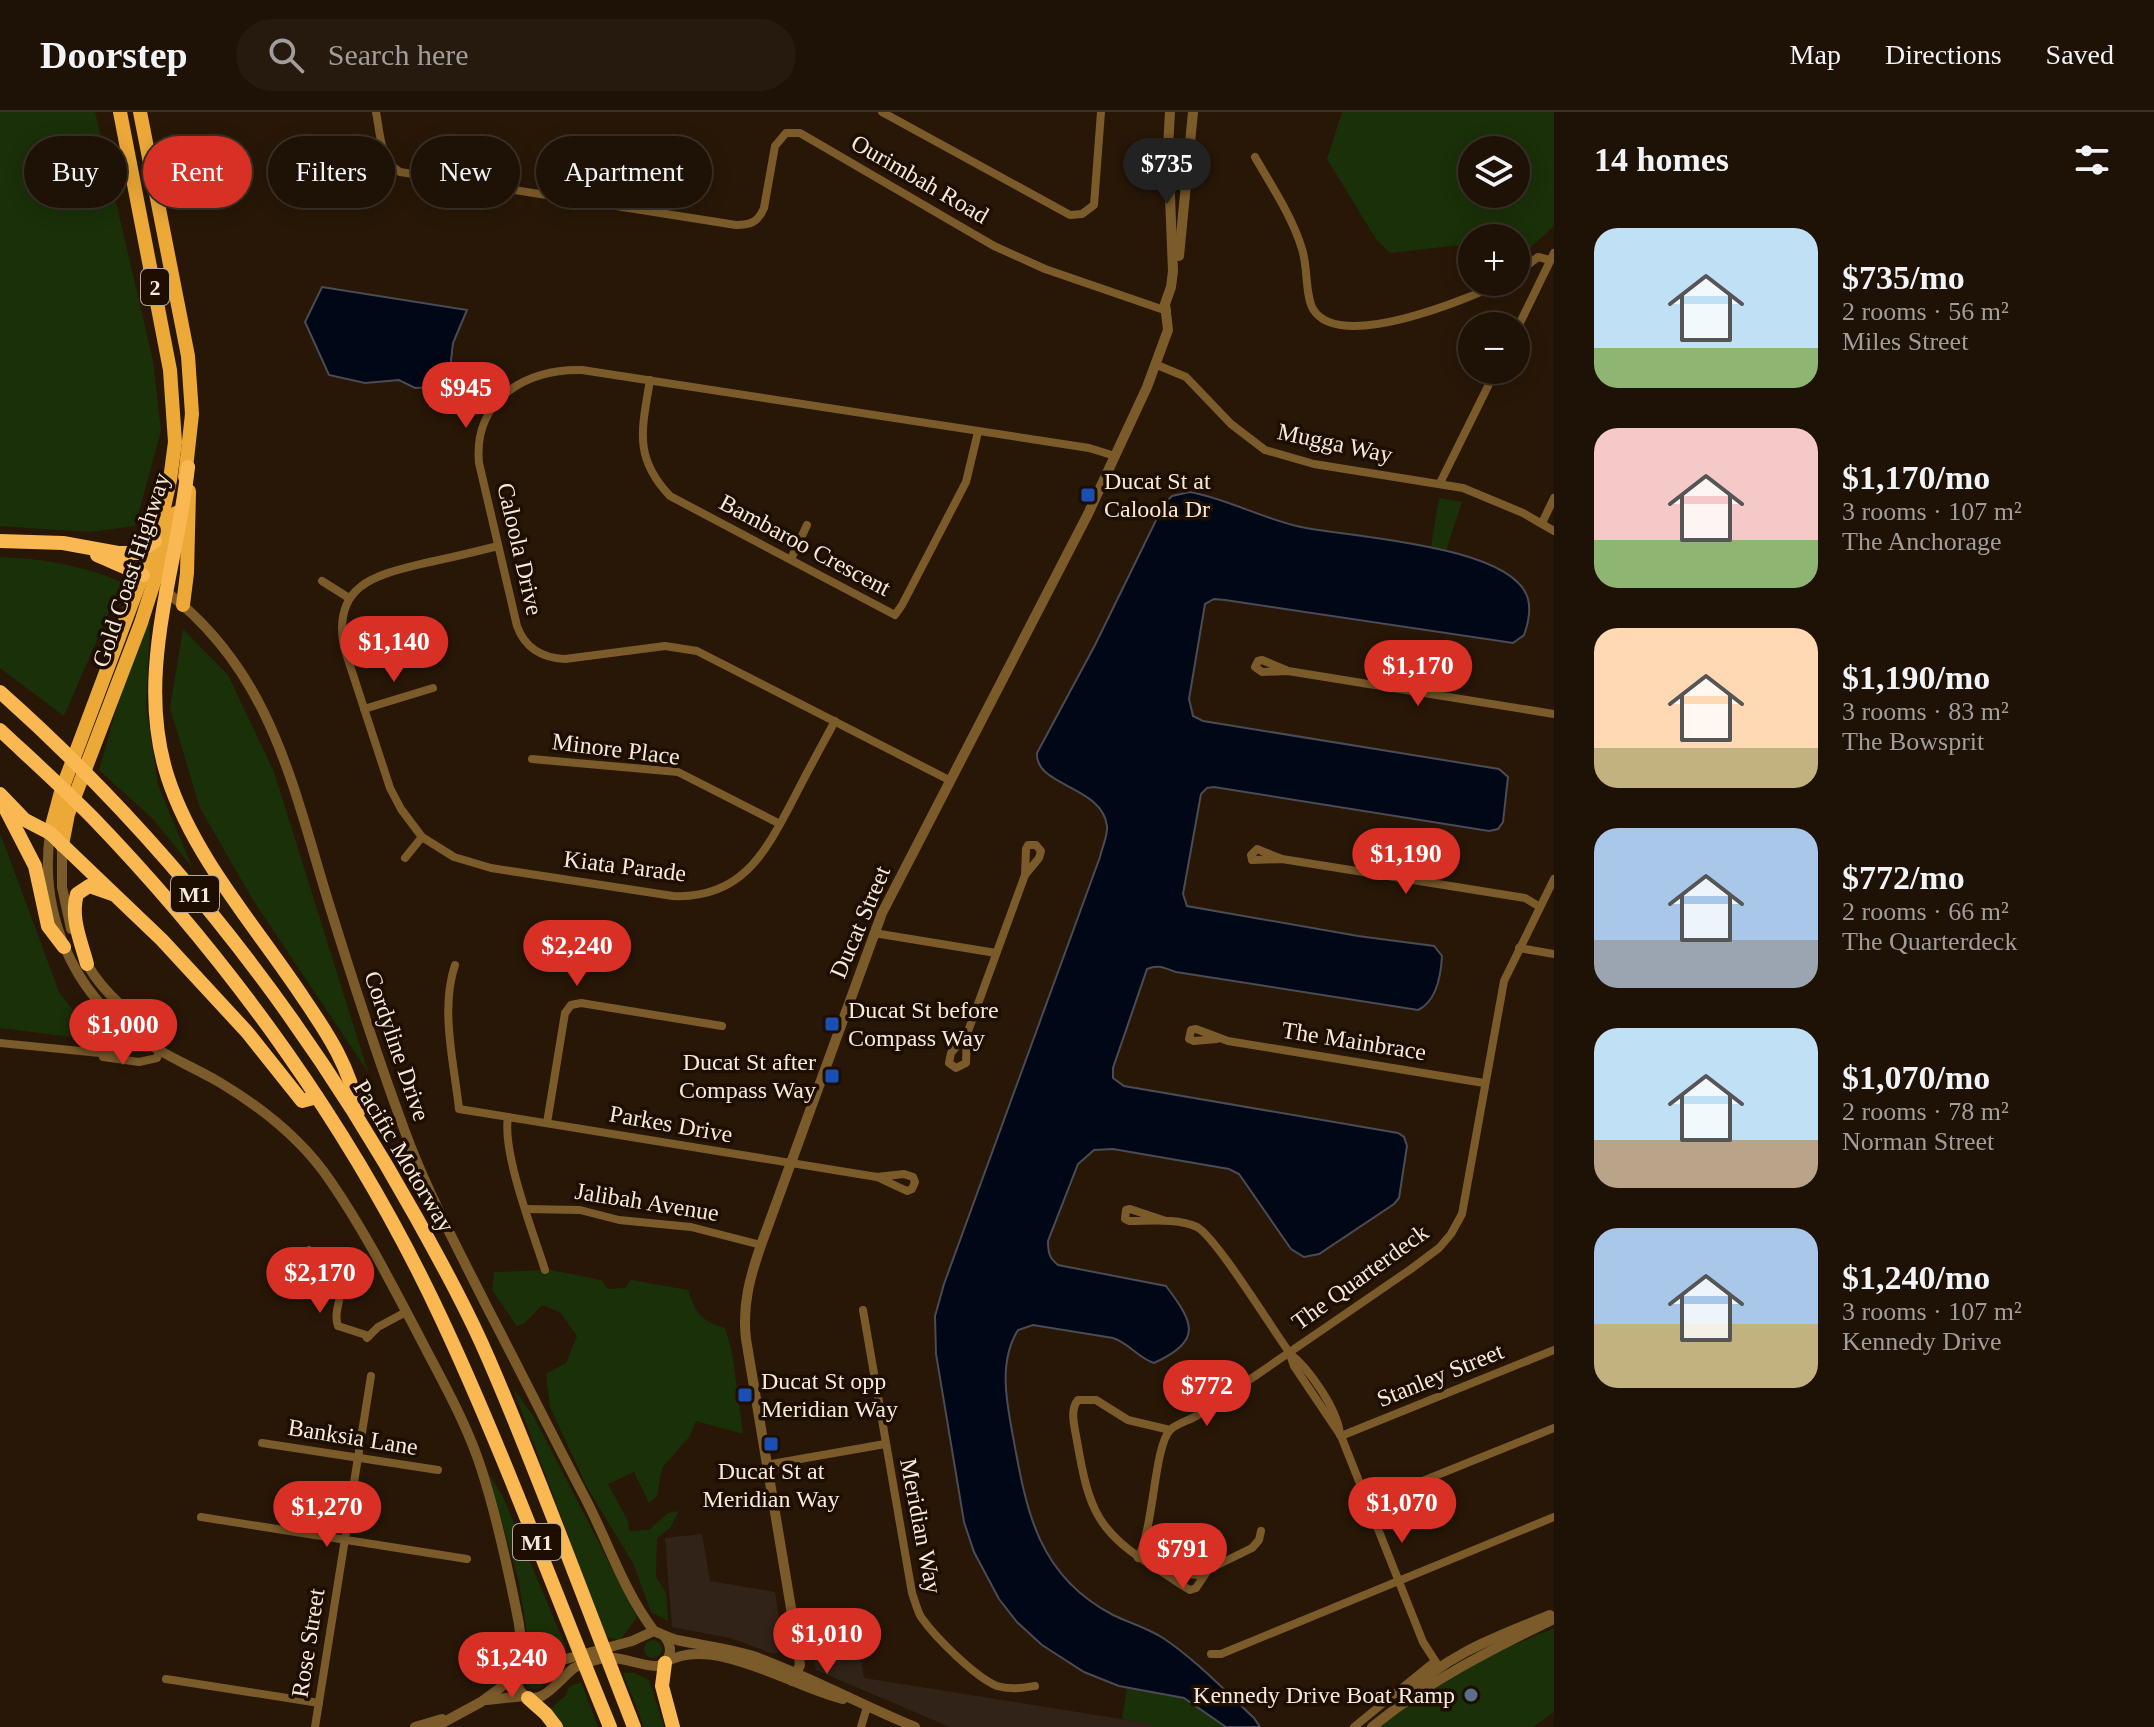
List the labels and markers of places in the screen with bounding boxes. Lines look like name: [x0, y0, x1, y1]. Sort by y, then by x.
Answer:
pin: $735: [1120, 138, 1214, 206]
pin: $945: [419, 362, 513, 430]
place label: Ducat St at Caloola Dr: [1104, 468, 1211, 522]
marker: Ducat St at Caloola Dr: [1079, 486, 1097, 504]
pin: $1,140: [329, 616, 459, 684]
pin: $1,170: [1353, 640, 1483, 708]
pin: $1,190: [1341, 828, 1471, 896]
pin: $2,240: [512, 920, 642, 988]
place label: Ducat St before Compass Way: [848, 997, 999, 1051]
pin: $1,000: [58, 999, 188, 1067]
marker: Ducat St before Compass Way: [823, 1015, 841, 1033]
place label: Ducat St after Compass Way: [679, 1049, 816, 1103]
marker: Ducat St after Compass Way: [823, 1067, 841, 1085]
pin: $2,170: [255, 1247, 385, 1315]
pin: $772: [1160, 1360, 1254, 1428]
place label: Ducat St opp Meridian Way: [761, 1368, 898, 1422]
marker: Ducat St opp Meridian Way: [736, 1386, 754, 1404]
marker: Ducat St at Meridian Way: [762, 1435, 780, 1453]
place label: Ducat St at Meridian Way: [703, 1458, 839, 1512]
pin: $1,070: [1337, 1477, 1467, 1545]
pin: $1,270: [262, 1481, 392, 1549]
pin: $791: [1136, 1523, 1230, 1591]
pin: $1,010: [762, 1608, 892, 1676]
pin: $1,240: [447, 1632, 577, 1700]
place label: Kennedy Drive Boat Ramp: [1193, 1682, 1455, 1708]
marker: Kennedy Drive Boat Ramp: [1462, 1686, 1480, 1704]

